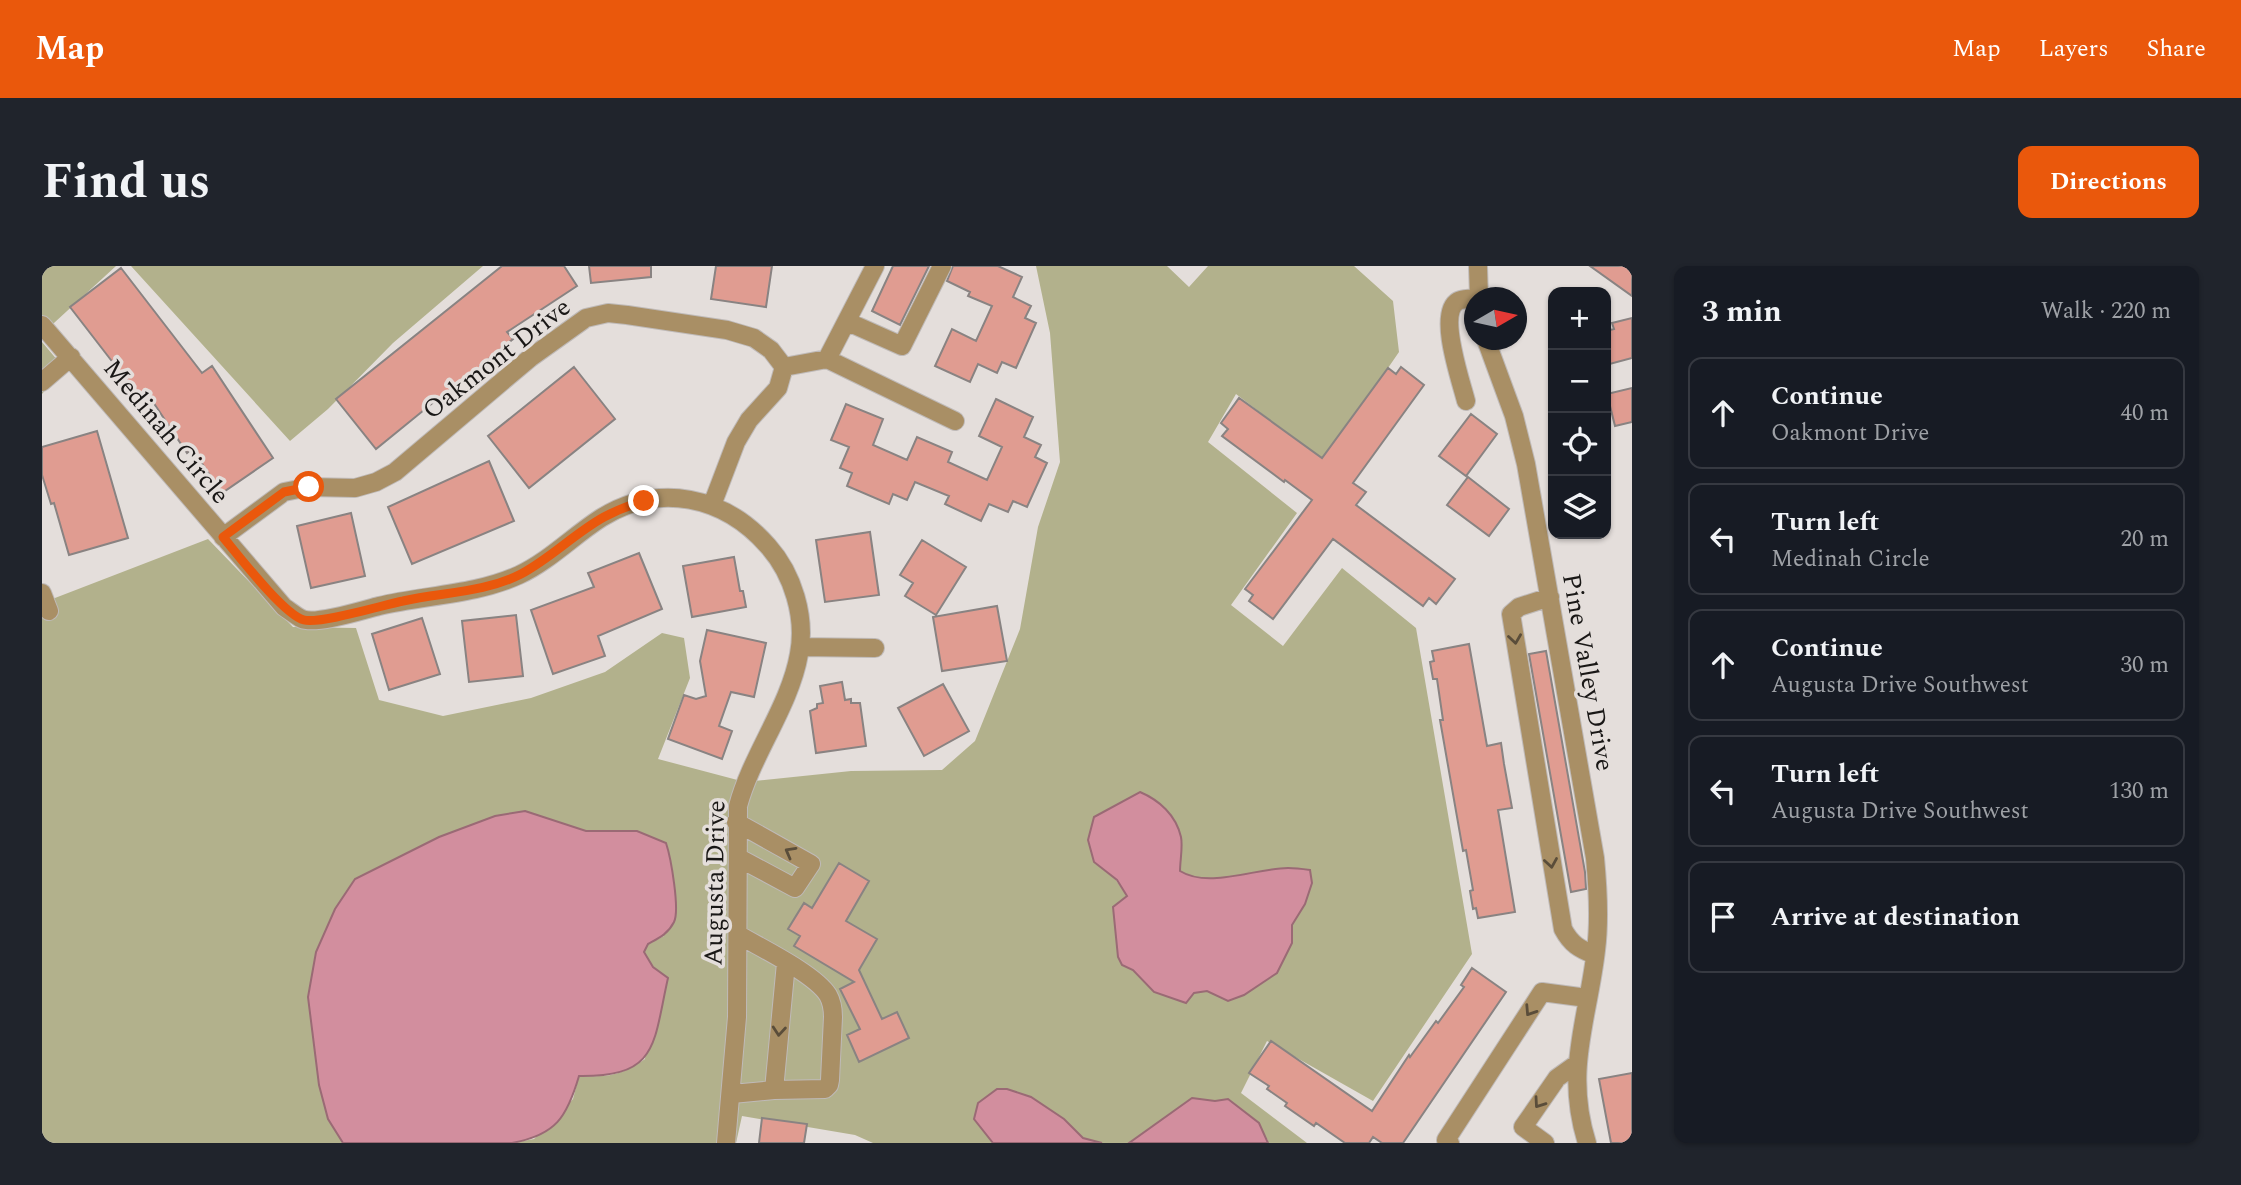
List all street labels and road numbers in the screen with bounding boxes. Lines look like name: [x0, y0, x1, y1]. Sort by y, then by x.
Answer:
street label: Oakmont Drive: [414, 288, 579, 430]
street label: Medinah Circle: [93, 350, 239, 513]
street label: Pine Valley Drive: [1551, 570, 1625, 774]
street label: Augusta Drive: [694, 800, 736, 966]

